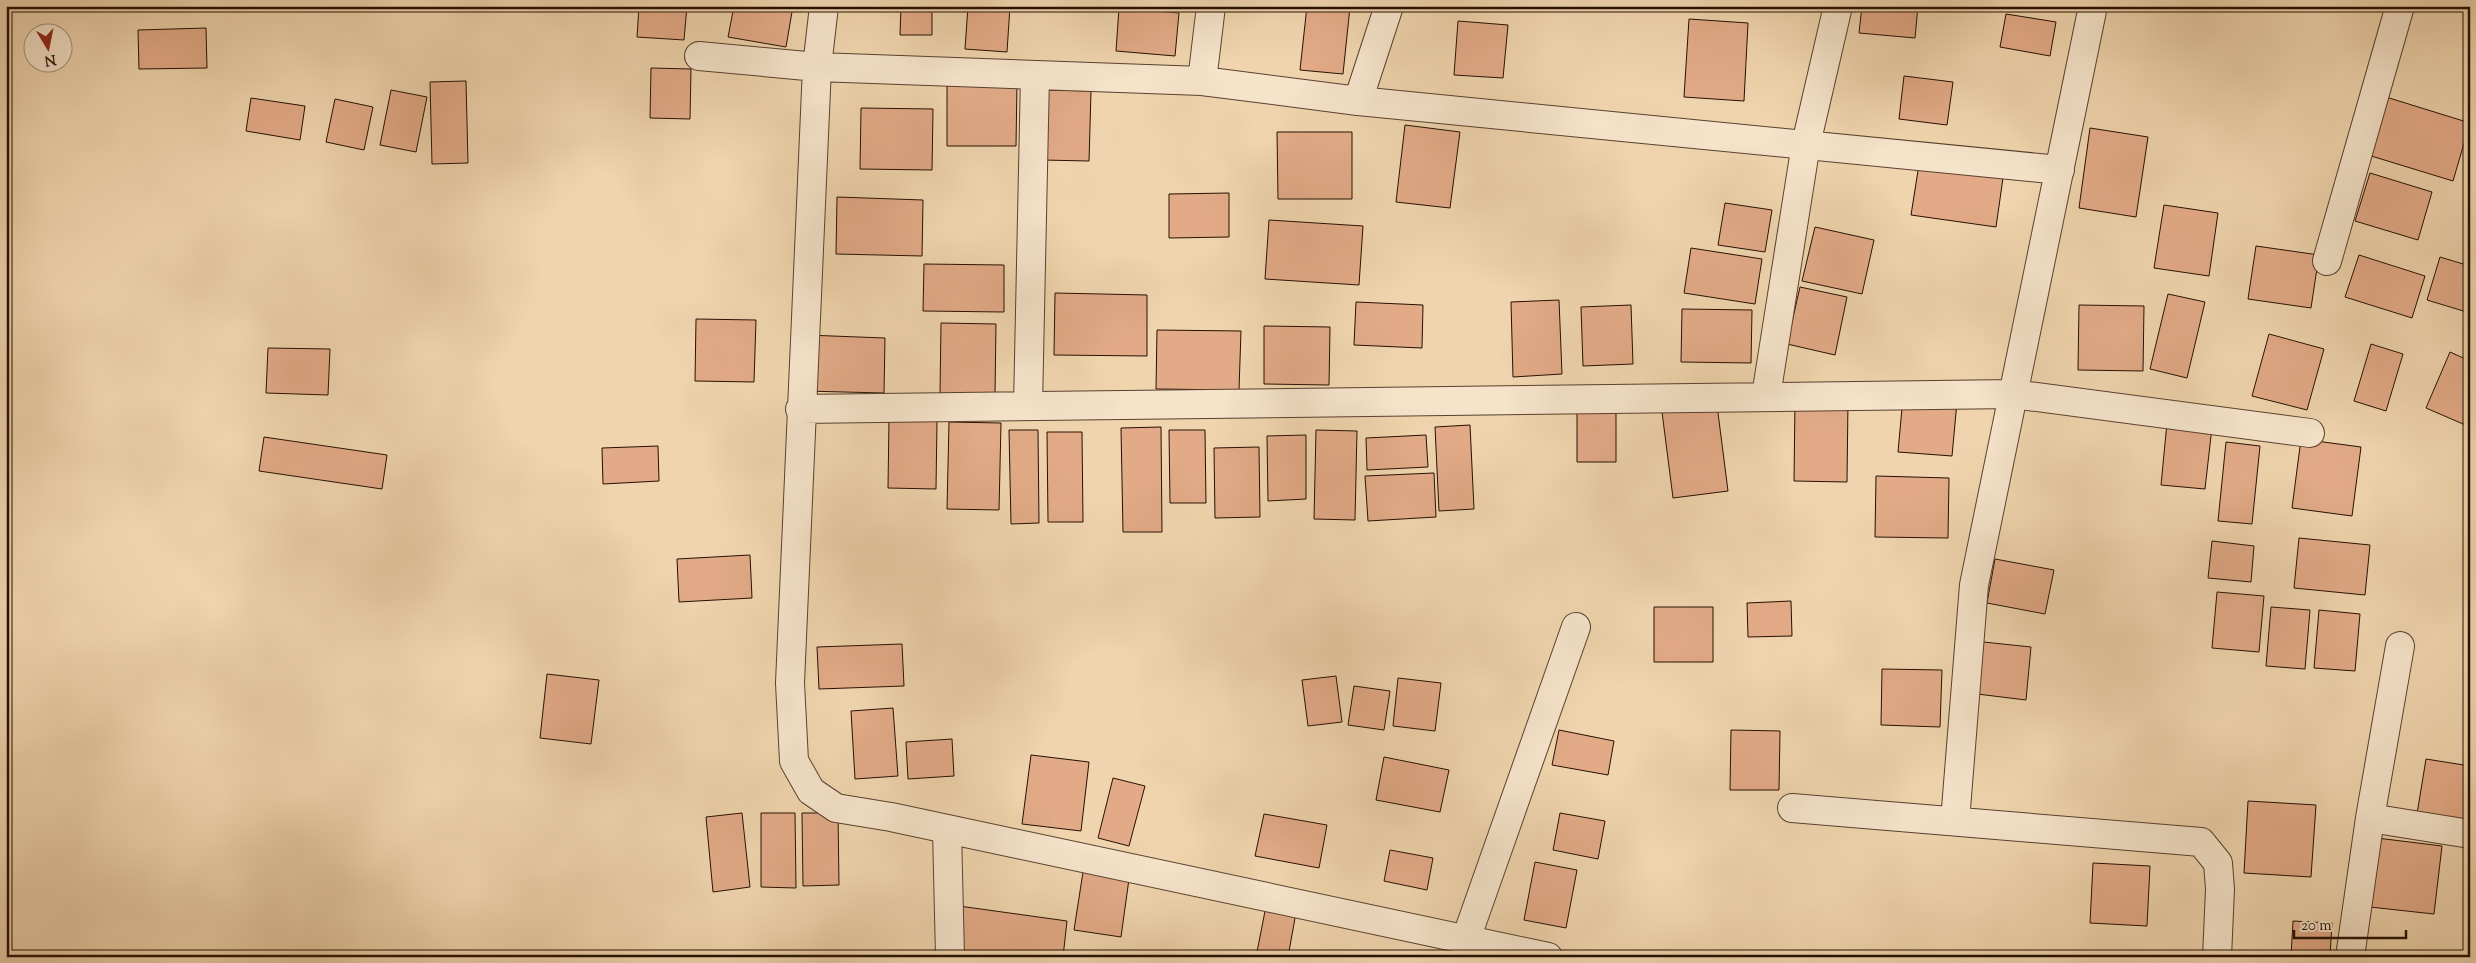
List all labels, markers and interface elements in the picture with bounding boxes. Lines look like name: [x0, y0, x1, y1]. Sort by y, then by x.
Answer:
north arrow: [22, 22, 72, 72]
text: N: [43, 48, 57, 70]
scale bar: [2294, 908, 2406, 940]
text: 20 m: [2301, 916, 2332, 937]

